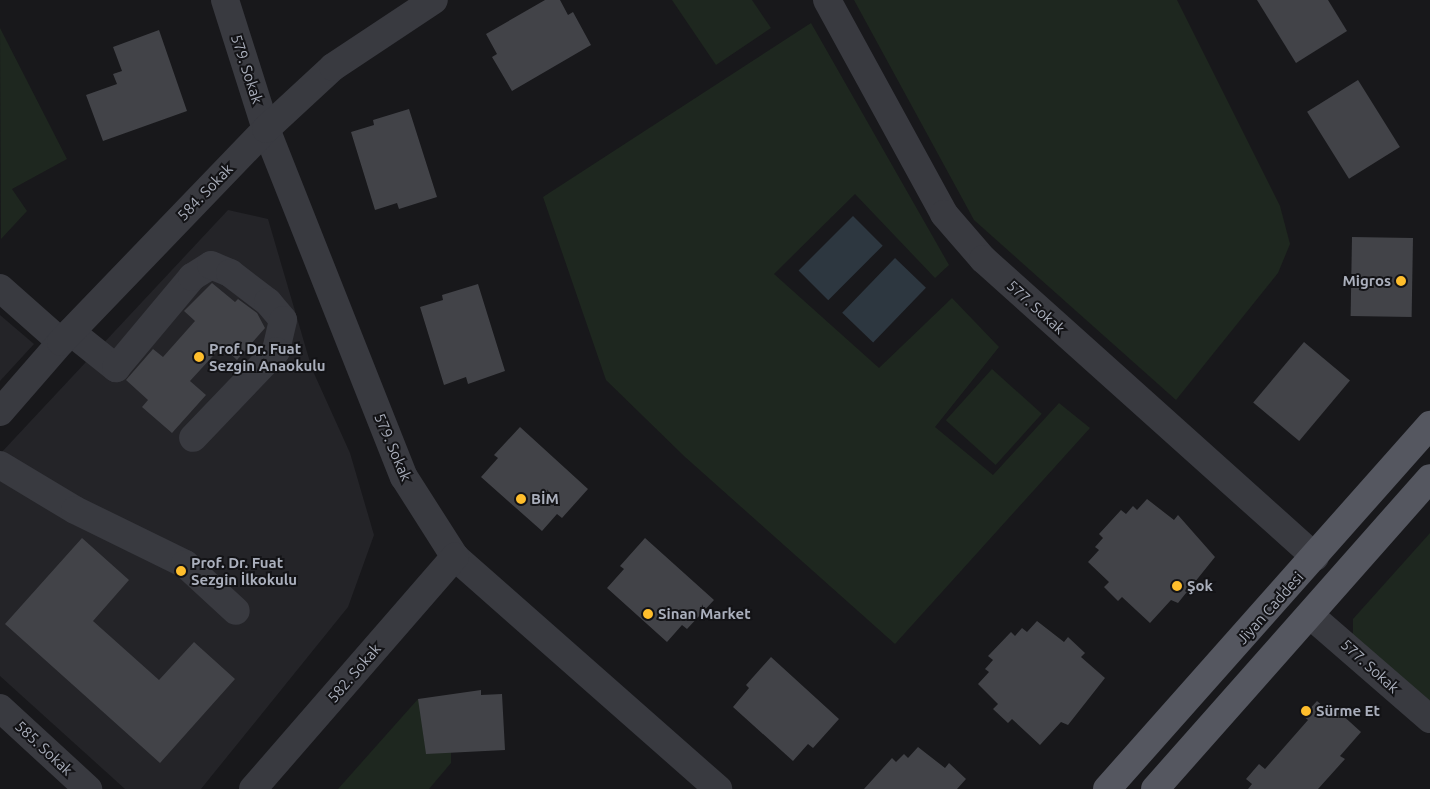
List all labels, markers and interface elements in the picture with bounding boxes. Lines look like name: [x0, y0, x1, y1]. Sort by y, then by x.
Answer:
street label: 579. Sokak: [227, 32, 267, 106]
street label: 584. Sokak: [174, 160, 236, 224]
place label: Migros: [1342, 272, 1391, 290]
marker: Migros: [1395, 275, 1407, 287]
street label: 577. Sokak: [1003, 276, 1069, 338]
place label: Prof. Dr. Fuat Sezgin Anaokulu: [209, 339, 326, 374]
marker: Prof. Dr. Fuat Sezgin Anaokulu: [193, 351, 205, 363]
street label: 579. Sokak: [371, 410, 415, 484]
place label: BİM: [531, 490, 559, 508]
marker: BİM: [515, 493, 527, 505]
place label: Prof. Dr. Fuat Sezgin İlkokulu: [191, 553, 297, 588]
marker: Prof. Dr. Fuat Sezgin İlkokulu: [175, 565, 187, 577]
street label: Jiyan Caddesi: [1233, 568, 1307, 648]
place label: Şok: [1187, 577, 1213, 595]
marker: Şok: [1171, 580, 1183, 592]
place label: Sinan Market: [658, 605, 751, 623]
marker: Sinan Market: [642, 608, 654, 620]
street label: 577. Sokak: [1337, 635, 1403, 697]
street label: 582. Sokak: [324, 640, 384, 706]
place label: Sürme Et: [1316, 702, 1380, 720]
marker: Sürme Et: [1300, 705, 1312, 717]
street label: 585. Sokak: [12, 717, 76, 779]

